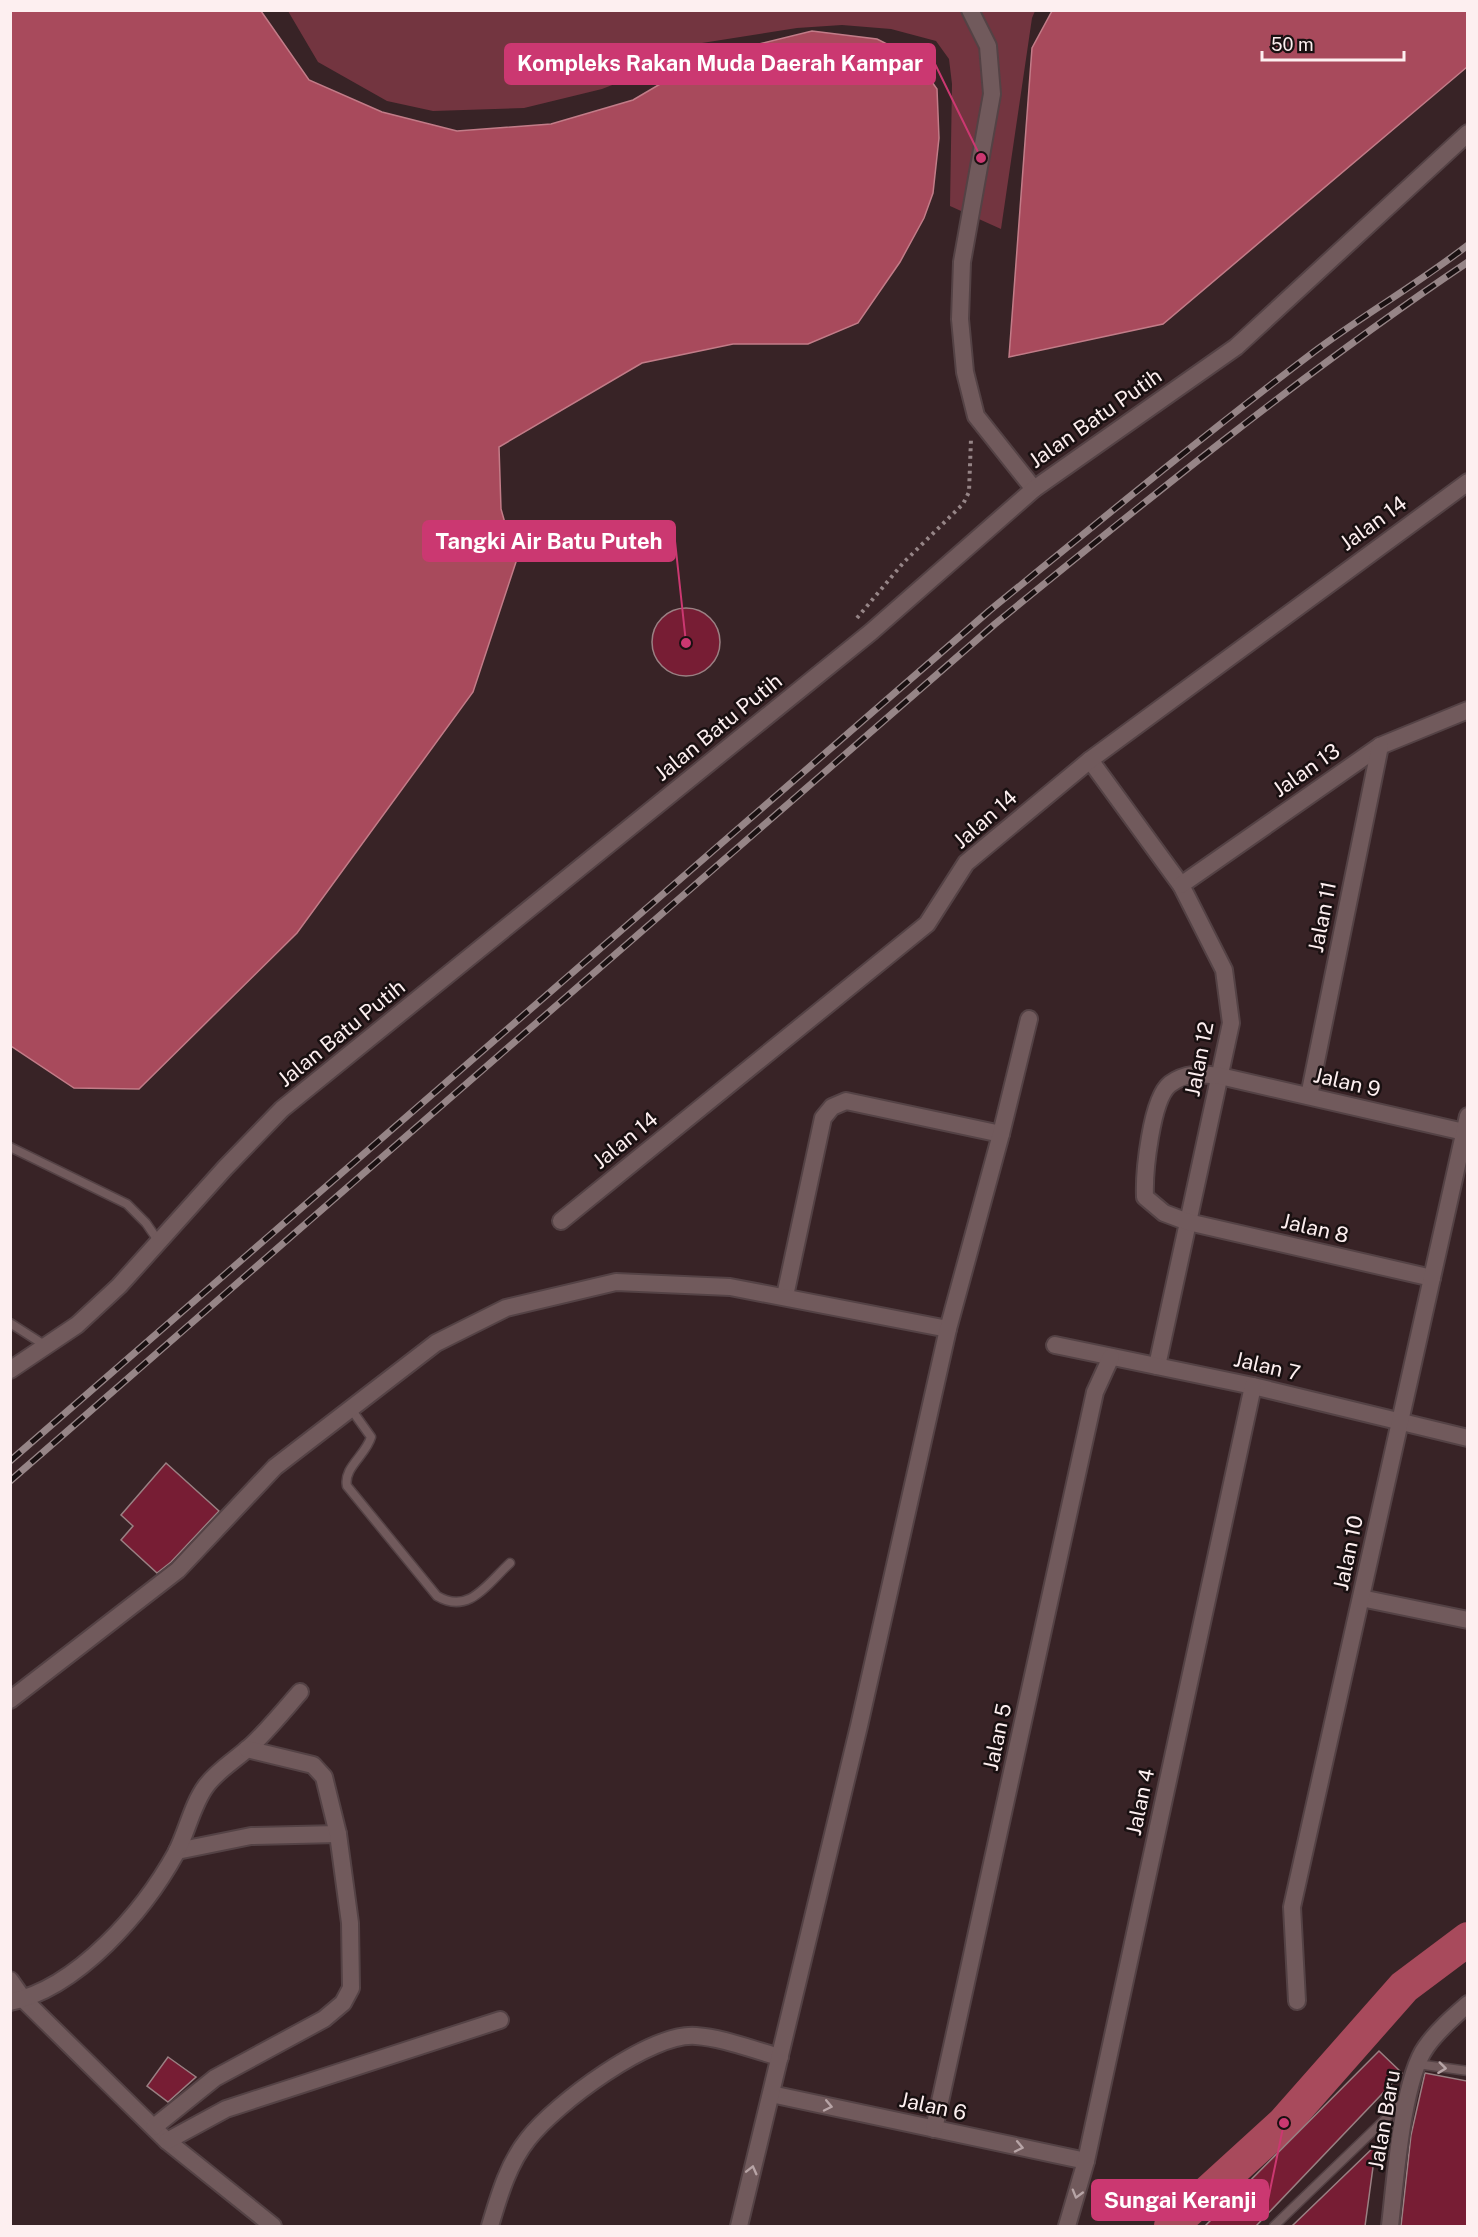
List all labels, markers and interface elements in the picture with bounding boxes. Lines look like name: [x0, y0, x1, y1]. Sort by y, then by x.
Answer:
scale bar: [1262, 24, 1404, 62]
text: 50 m: [1271, 34, 1314, 55]
callout: Kompleks Rakan Muda Daerah Kampar: [505, 44, 935, 84]
text: Kompleks Rakan Muda Daerah Kampar: [517, 50, 923, 76]
street label: Jalan Batu Putih: [1024, 363, 1166, 473]
street label: Jalan 14: [1335, 490, 1411, 556]
callout: Tangki Air Batu Puteh: [423, 521, 675, 561]
text: Tangki Air Batu Puteh: [435, 528, 663, 554]
street label: Jalan Batu Putih: [649, 668, 787, 786]
street label: Jalan 13: [1267, 738, 1345, 802]
street label: Jalan 14: [948, 784, 1022, 854]
street label: Jalan 11: [1303, 879, 1341, 955]
street label: Jalan Batu Putih: [272, 974, 410, 1092]
street label: Jalan 12: [1179, 1019, 1219, 1099]
street label: Jalan 9: [1311, 1062, 1383, 1102]
street label: Jalan 14: [587, 1106, 663, 1174]
street label: Jalan 8: [1279, 1208, 1351, 1248]
street label: Jalan 7: [1231, 1346, 1303, 1386]
street label: Jalan 10: [1328, 1513, 1368, 1593]
street label: Jalan 5: [978, 1701, 1016, 1773]
street label: Jalan 4: [1121, 1766, 1159, 1838]
one-way arrow: [1438, 2061, 1447, 2073]
street label: Jalan Baru: [1363, 2068, 1405, 2172]
street label: Jalan 6: [897, 2087, 969, 2125]
one-way arrow: [823, 2099, 833, 2112]
one-way arrow: [1013, 2140, 1023, 2153]
one-way arrow: [745, 2165, 758, 2175]
callout: Sungai Keranji: [1092, 2180, 1268, 2220]
text: Sungai Keranji: [1104, 2187, 1256, 2213]
one-way arrow: [1072, 2188, 1084, 2199]

